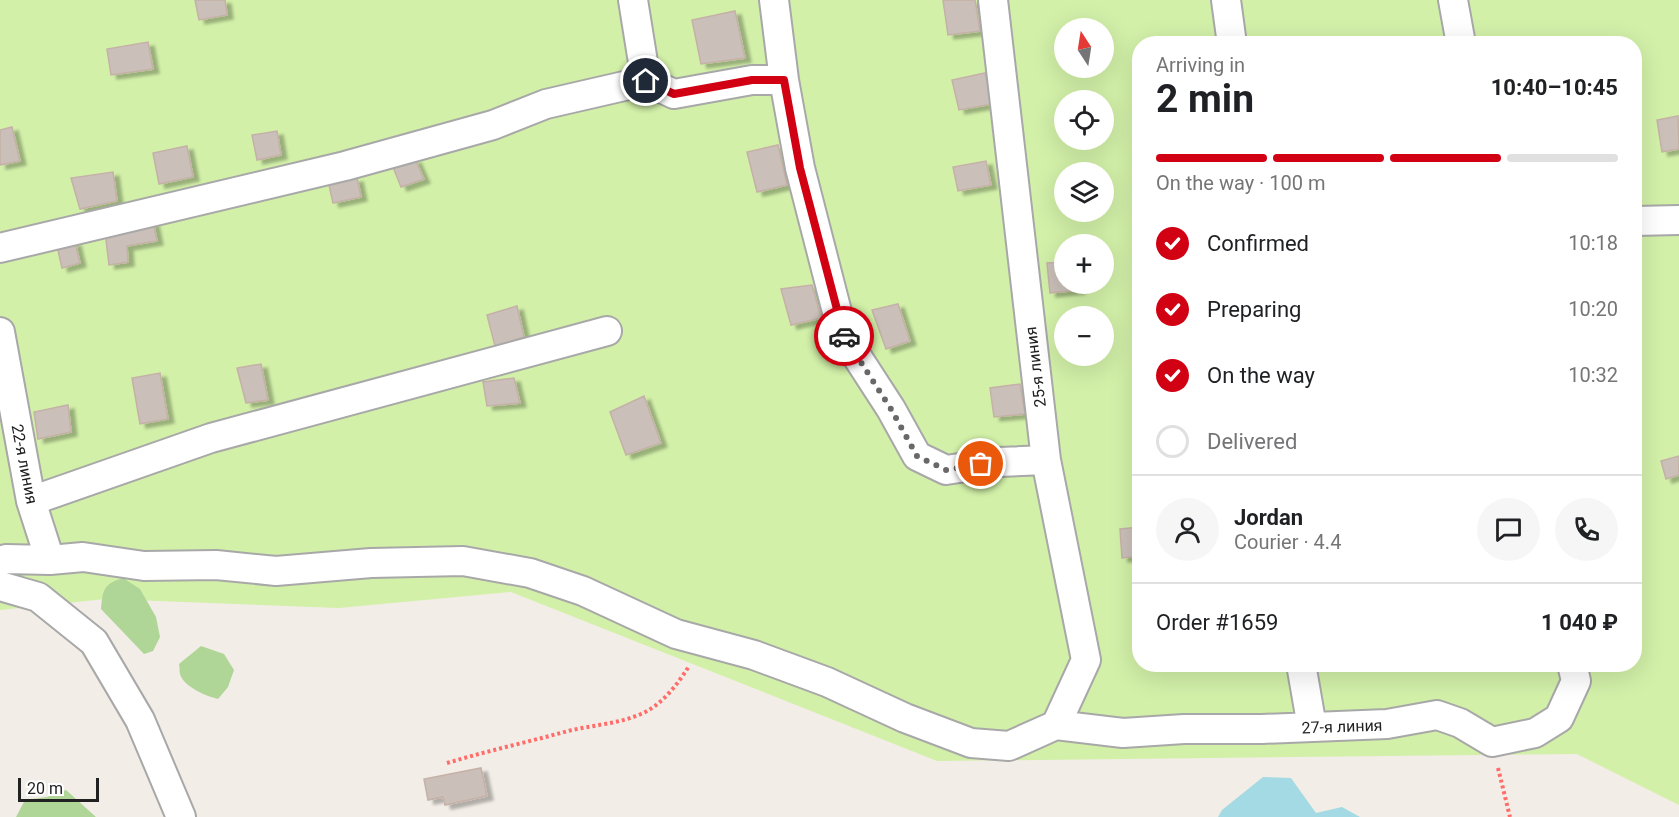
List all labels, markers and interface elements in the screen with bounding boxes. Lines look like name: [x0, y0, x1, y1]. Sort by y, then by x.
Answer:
north arrow: [1054, 18, 1114, 78]
map controls: [1054, 18, 1114, 366]
text: Arriving in: [1156, 53, 1245, 77]
pin: [620, 55, 671, 106]
icon: home: [629, 64, 662, 97]
text: 10:40–10:45: [1491, 75, 1618, 100]
text: 2 min: [1156, 76, 1254, 122]
button: locate: [1054, 90, 1114, 150]
button: layers: [1054, 162, 1114, 222]
text: On the way · 100 m: [1156, 171, 1325, 195]
icon: check: [1156, 227, 1189, 260]
text: Confirmed: [1207, 231, 1309, 256]
text: 10:18: [1568, 231, 1618, 255]
button: +: [1054, 234, 1114, 294]
icon: check: [1156, 293, 1189, 326]
text: Preparing: [1207, 297, 1301, 322]
text: 10:20: [1568, 297, 1618, 321]
courier: [814, 306, 874, 366]
button: −: [1054, 306, 1114, 366]
icon: car: [828, 320, 861, 353]
street label: 25-я линия: [1021, 326, 1050, 408]
icon: check: [1156, 359, 1189, 392]
text: On the way: [1207, 363, 1315, 388]
text: 10:32: [1568, 363, 1618, 387]
street label: 22-я линия: [7, 423, 42, 506]
text: Delivered: [1207, 429, 1297, 454]
pin: [955, 438, 1006, 489]
icon: bag: [964, 447, 997, 480]
button: person: [1156, 498, 1219, 561]
button: chat: [1477, 498, 1540, 561]
button: phone: [1555, 498, 1618, 561]
text: Jordan: [1234, 505, 1303, 530]
text: Courier · 4.4: [1234, 530, 1341, 554]
text: Order #1659: [1156, 610, 1278, 635]
text: 1 040 ₽: [1541, 610, 1618, 635]
street label: 27-я линия: [1301, 716, 1383, 737]
scale bar: [18, 775, 99, 802]
text: 20 m: [27, 779, 63, 798]

